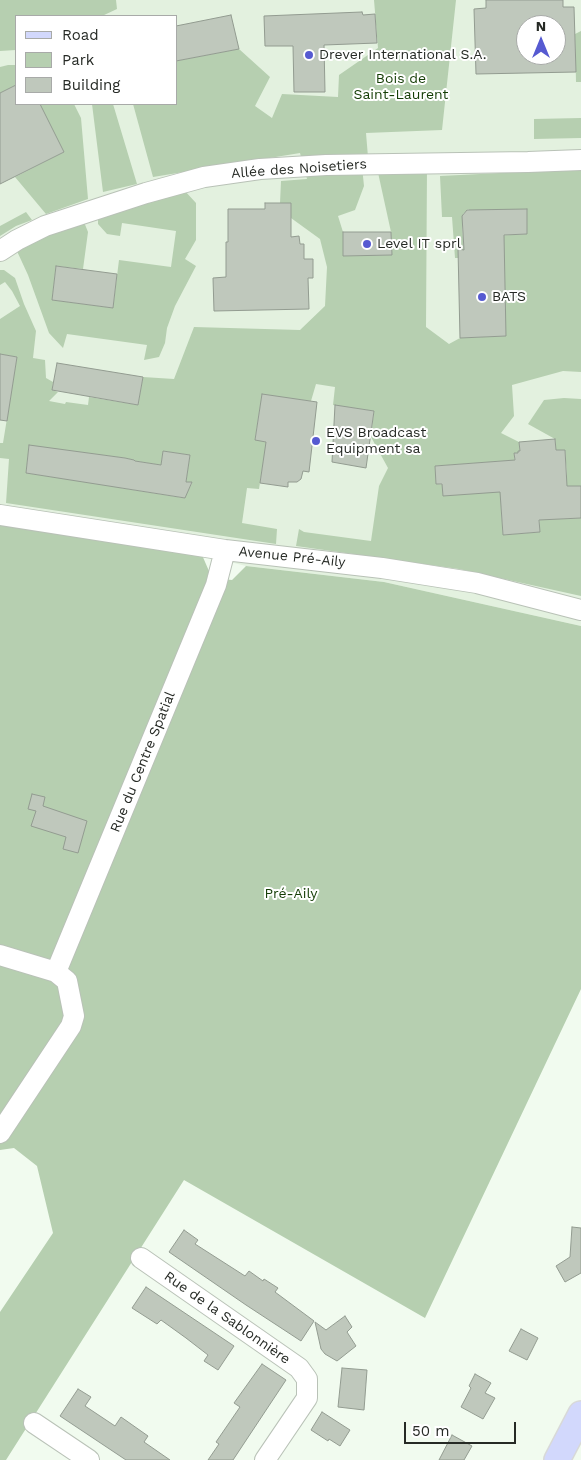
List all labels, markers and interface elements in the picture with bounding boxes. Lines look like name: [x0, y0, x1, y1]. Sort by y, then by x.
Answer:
legend: [15, 15, 178, 105]
north arrow: [516, 15, 566, 65]
text: N: [536, 18, 546, 34]
text: Road: [62, 26, 99, 44]
place label: Drever International S.A.: [319, 47, 486, 63]
marker: Drever International S.A.: [303, 49, 315, 61]
text: Park: [62, 51, 94, 69]
park label: Bois de Saint-Laurent: [354, 71, 448, 104]
text: Building: [62, 76, 120, 94]
street label: Allée des Noisetiers: [231, 156, 367, 182]
place label: Level IT sprl: [377, 236, 461, 252]
marker: Level IT sprl: [361, 238, 373, 250]
place label: BATS: [492, 289, 526, 305]
marker: BATS: [476, 291, 488, 303]
place label: EVS Broadcast Equipment sa: [326, 425, 426, 458]
marker: EVS Broadcast Equipment sa: [310, 435, 322, 447]
street label: Avenue Pré-Aily: [238, 543, 346, 571]
street label: Rue du Centre Spatial: [107, 689, 179, 835]
park label: Pré-Aily: [264, 886, 318, 902]
street label: Rue de la Sablonnière: [161, 1268, 293, 1368]
scale bar: [406, 1412, 518, 1444]
text: 50 m: [412, 1422, 449, 1440]

